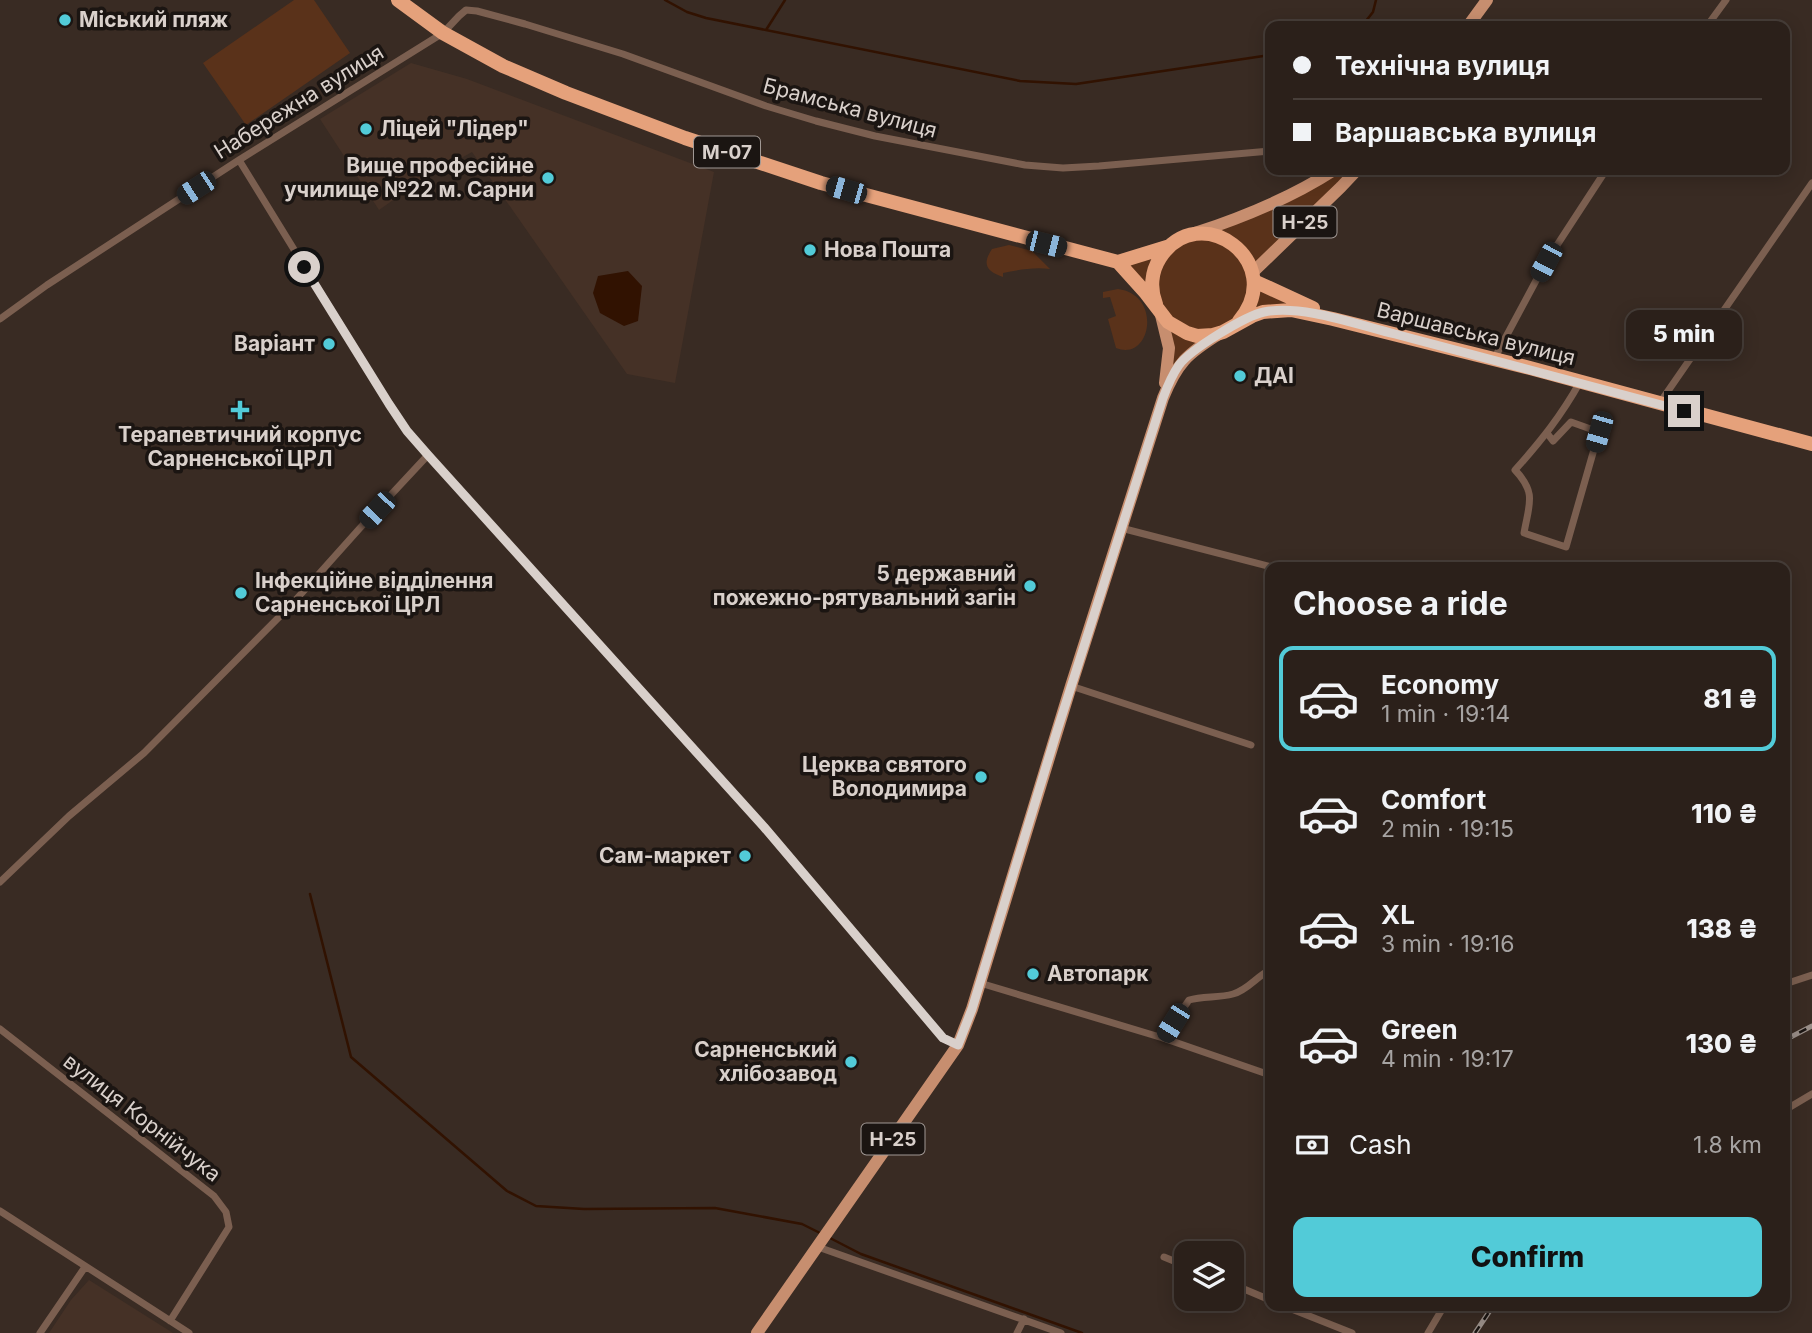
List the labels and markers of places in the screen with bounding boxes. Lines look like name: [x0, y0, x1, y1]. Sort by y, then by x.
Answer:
place label: Міський пляж: [79, 7, 228, 32]
marker: Міський пляж: [57, 12, 73, 28]
place label: Ліцей "Лідер": [380, 116, 529, 141]
marker: Ліцей "Лідер": [358, 121, 374, 137]
place label: Вище професійне училище №22 м. Сарни: [284, 153, 534, 202]
marker: Вище професійне училище №22 м. Сарни: [540, 170, 556, 186]
place label: Нова Пошта: [824, 237, 951, 262]
marker: Нова Пошта: [802, 242, 818, 258]
place label: Варіант: [234, 331, 315, 356]
marker: Варіант: [321, 336, 337, 352]
place label: ДАІ: [1254, 363, 1294, 388]
marker: ДАІ: [1232, 368, 1248, 384]
marker: Терапевтичний корпус Сарненської ЦРЛ: [230, 400, 250, 420]
place label: Терапевтичний корпус Сарненської ЦРЛ: [118, 422, 362, 471]
place label: 5 державний пожежно-рятувальний загін: [713, 561, 1016, 610]
place label: Інфекційне відділення Сарненської ЦРЛ: [255, 568, 493, 617]
marker: 5 державний пожежно-рятувальний загін: [1022, 578, 1038, 594]
marker: Інфекційне відділення Сарненської ЦРЛ: [233, 585, 249, 601]
place label: Церква святого Володимира: [802, 752, 967, 801]
marker: Церква святого Володимира: [973, 769, 989, 785]
place label: Сам-маркет: [599, 843, 731, 868]
marker: Сам-маркет: [737, 848, 753, 864]
place label: Автопарк: [1047, 961, 1149, 986]
marker: Автопарк: [1025, 966, 1041, 982]
place label: Сарненський хлібозавод: [694, 1037, 837, 1086]
marker: Сарненський хлібозавод: [843, 1054, 859, 1070]

